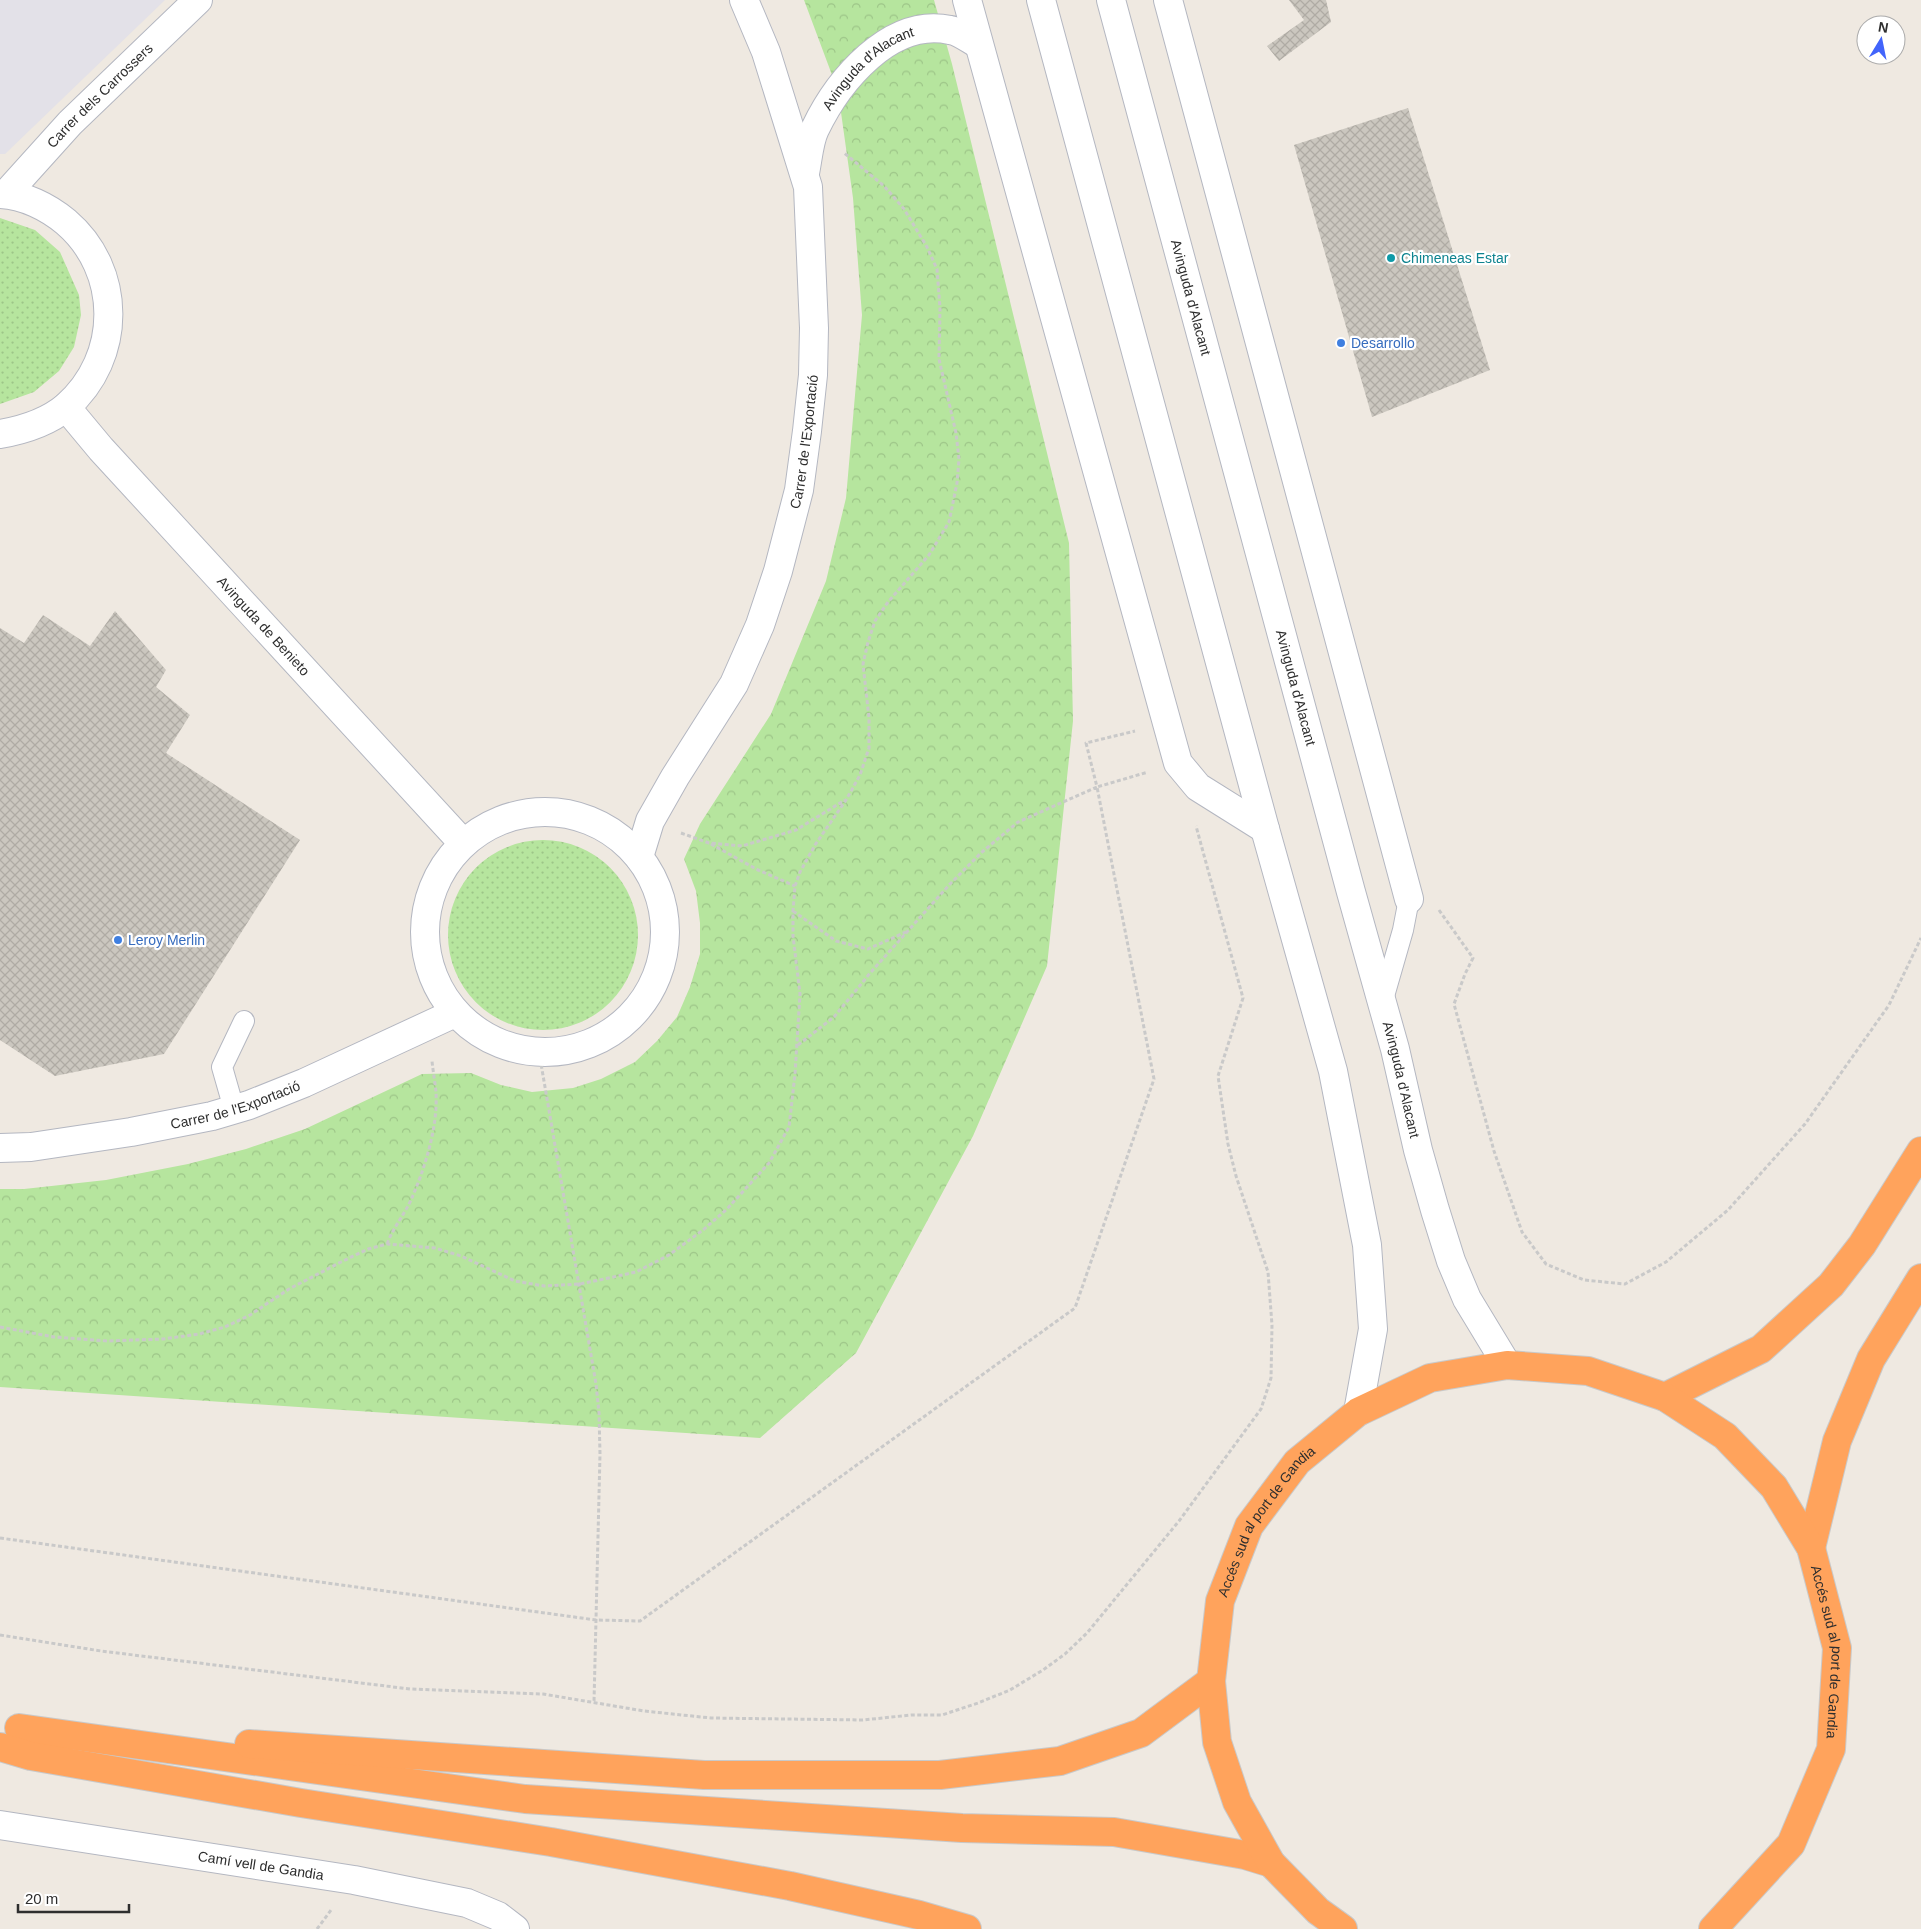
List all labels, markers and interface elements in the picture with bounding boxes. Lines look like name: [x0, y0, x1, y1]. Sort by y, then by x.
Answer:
north arrow: [1856, 15, 1906, 65]
text: N: [1877, 18, 1890, 36]
street label: Avinguda d'Alacant: [819, 23, 916, 113]
street label: Carrer dels Carrossers: [44, 40, 156, 151]
street label: Avinguda d'Alacant: [1168, 238, 1214, 357]
place label: Chimeneas Estar: [1401, 250, 1509, 266]
marker: Chimeneas Estar: [1385, 252, 1397, 264]
place label: Desarrollo: [1351, 335, 1415, 351]
marker: Desarrollo: [1335, 337, 1347, 349]
street label: Carrer de l'Exportació: [786, 374, 821, 510]
street label: Avinguda de Benieto: [214, 573, 313, 679]
street label: Avinguda d'Alacant: [1273, 628, 1319, 747]
place label: Leroy Merlin: [128, 932, 205, 948]
marker: Leroy Merlin: [112, 934, 124, 946]
street label: Avinguda d'Alacant: [1380, 1019, 1423, 1140]
street label: Carrer de l'Exportació: [169, 1077, 303, 1132]
street label: Accés sud al port de Gandia: [1214, 1443, 1318, 1599]
street label: Accés sud al port de Gandia: [1808, 1563, 1845, 1739]
street label: Camí vell de Gandia: [197, 1848, 325, 1883]
scale bar: [18, 1882, 129, 1914]
text: 20 m: [25, 1890, 58, 1907]

